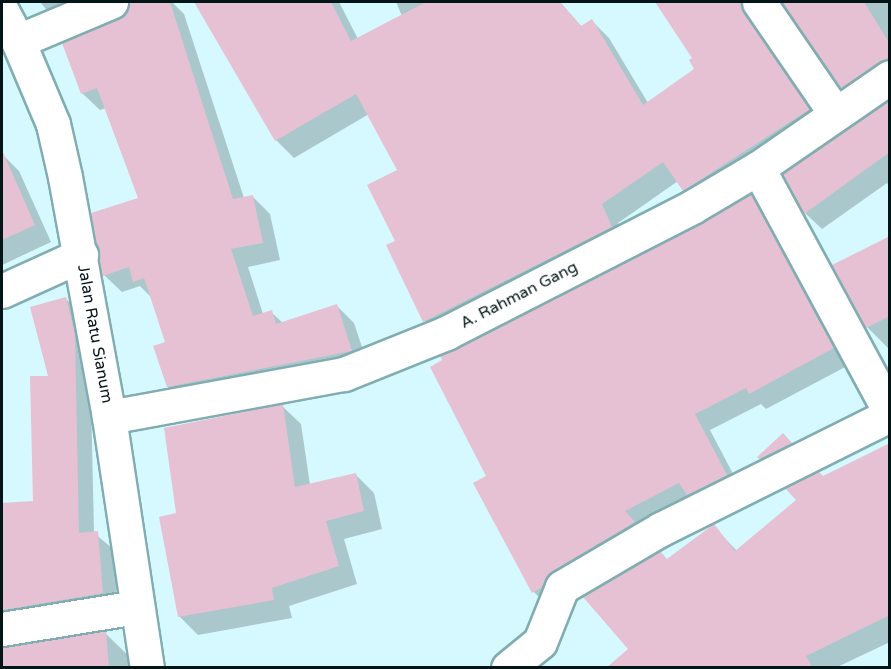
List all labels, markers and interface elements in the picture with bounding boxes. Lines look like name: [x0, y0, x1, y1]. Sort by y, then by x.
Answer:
street label: A. Rahman Gang: [457, 257, 581, 333]
street label: Jalan Ratu Sianum: [73, 263, 117, 405]

